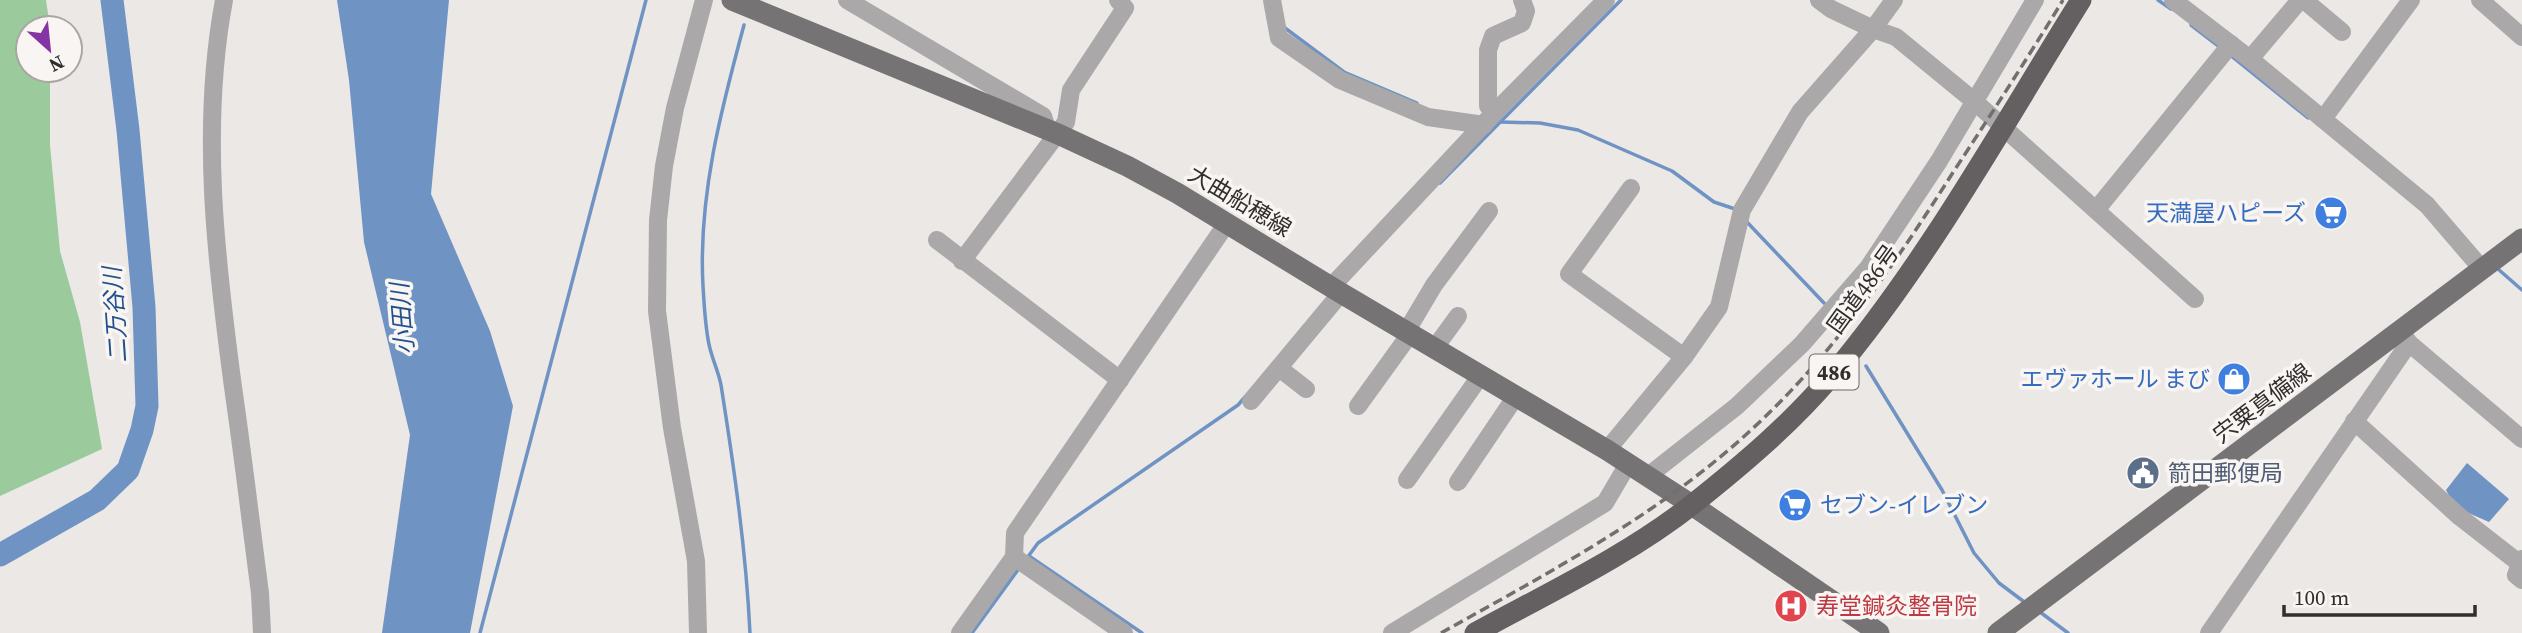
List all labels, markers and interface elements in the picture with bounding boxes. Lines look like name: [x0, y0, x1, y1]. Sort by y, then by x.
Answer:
north arrow: [14, 14, 84, 84]
text: N: [45, 49, 69, 79]
street label: 大曲船穂線: [1182, 158, 1298, 244]
supermarket icon: 天満屋ハピーズ: [2312, 194, 2350, 232]
place label: 天満屋ハピーズ: [2146, 197, 2306, 229]
street label: 国道486号: [1820, 238, 1906, 340]
water label: 二万谷川: [95, 263, 135, 364]
water label: 小田川: [382, 279, 422, 356]
road number: 486: [1810, 354, 1858, 390]
street label: 宍粟真備線: [2206, 356, 2318, 450]
shop icon: エヴァホール まび: [2215, 360, 2253, 398]
place label: エヴァホール まび: [2021, 363, 2210, 395]
public building icon: 箭田郵便局: [2124, 454, 2162, 492]
place label: 箭田郵便局: [2168, 457, 2283, 489]
supermarket icon: セブン-イレブン: [1776, 486, 1814, 524]
place label: セブン-イレブン: [1820, 489, 1988, 521]
scale bar: [2284, 574, 2475, 618]
text: 100 m: [2294, 583, 2349, 612]
hospital icon: 寿堂鍼灸整骨院: [1772, 587, 1810, 625]
place label: 寿堂鍼灸整骨院: [1816, 590, 1977, 622]

